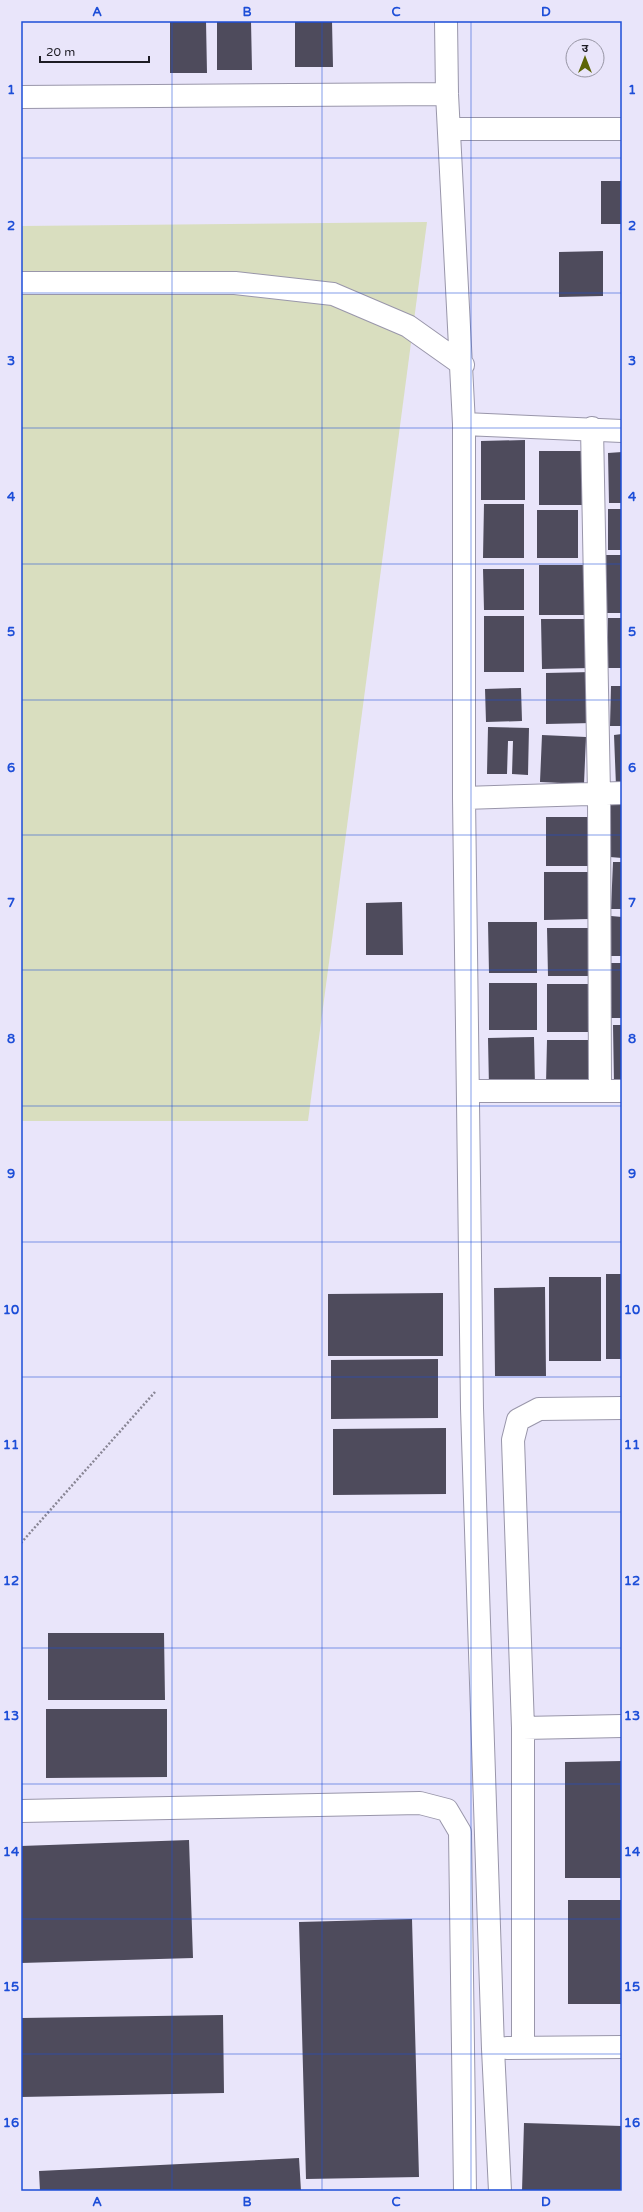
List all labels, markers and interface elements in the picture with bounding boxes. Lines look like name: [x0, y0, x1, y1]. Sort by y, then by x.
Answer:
text: A: [92, 4, 102, 20]
text: B: [242, 4, 252, 20]
text: C: [391, 4, 401, 20]
text: D: [541, 4, 551, 20]
scale bar: [40, 38, 149, 64]
north arrow: [565, 38, 605, 78]
text: उ: [582, 42, 589, 55]
text: 20 m: [46, 45, 75, 59]
text: 1: [7, 82, 15, 98]
text: 1: [628, 82, 636, 98]
text: 2: [7, 218, 15, 234]
text: 2: [628, 218, 636, 234]
text: 3: [7, 353, 15, 369]
text: 3: [628, 353, 636, 369]
text: 4: [7, 489, 16, 505]
text: 4: [628, 489, 637, 505]
text: 5: [7, 624, 15, 640]
text: 5: [628, 624, 636, 640]
text: 6: [7, 760, 15, 776]
text: 6: [628, 760, 636, 776]
text: 7: [7, 895, 15, 911]
text: 7: [628, 895, 636, 911]
text: 8: [7, 1031, 15, 1047]
text: 8: [628, 1031, 636, 1047]
text: 9: [7, 1166, 15, 1182]
text: 9: [628, 1166, 636, 1182]
text: 10: [3, 1302, 19, 1318]
text: 10: [624, 1302, 640, 1318]
text: 11: [3, 1437, 19, 1453]
text: 11: [624, 1437, 640, 1453]
text: 12: [3, 1573, 19, 1589]
text: 12: [624, 1573, 640, 1589]
text: 13: [3, 1708, 19, 1724]
text: 13: [624, 1708, 640, 1724]
text: 14: [3, 1844, 20, 1860]
text: 14: [624, 1844, 641, 1860]
text: 15: [3, 1979, 19, 1995]
text: 15: [624, 1979, 640, 1995]
text: 16: [3, 2115, 19, 2131]
text: 16: [624, 2115, 640, 2131]
text: A: [92, 2194, 102, 2210]
text: B: [242, 2194, 252, 2210]
text: C: [391, 2194, 401, 2210]
text: D: [541, 2194, 551, 2210]

